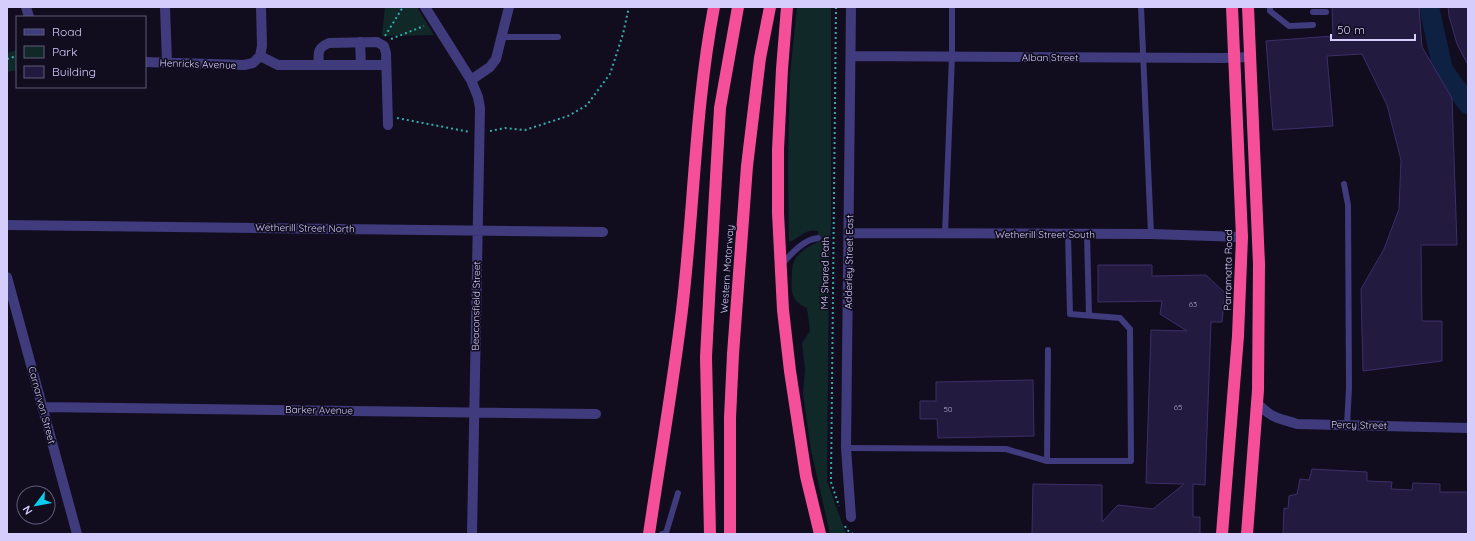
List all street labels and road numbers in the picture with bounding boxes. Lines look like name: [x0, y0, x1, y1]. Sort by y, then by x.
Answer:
street label: Alban Street: [1022, 51, 1079, 64]
street label: Henricks Avenue: [159, 56, 237, 72]
street label: Adderley Street East: [842, 214, 856, 309]
street label: Wetherill Street North: [255, 221, 355, 235]
street label: Western Motorway: [717, 224, 737, 314]
street label: Wetherill Street South: [995, 228, 1095, 241]
street label: Parramatta Road: [1221, 229, 1235, 311]
street label: M4 Shared Path: [818, 237, 832, 309]
street label: Beaconsfield Street: [469, 260, 483, 351]
street label: Carnarvon Street: [25, 365, 59, 446]
street label: Barker Avenue: [285, 403, 353, 417]
street label: Percy Street: [1331, 418, 1388, 432]

